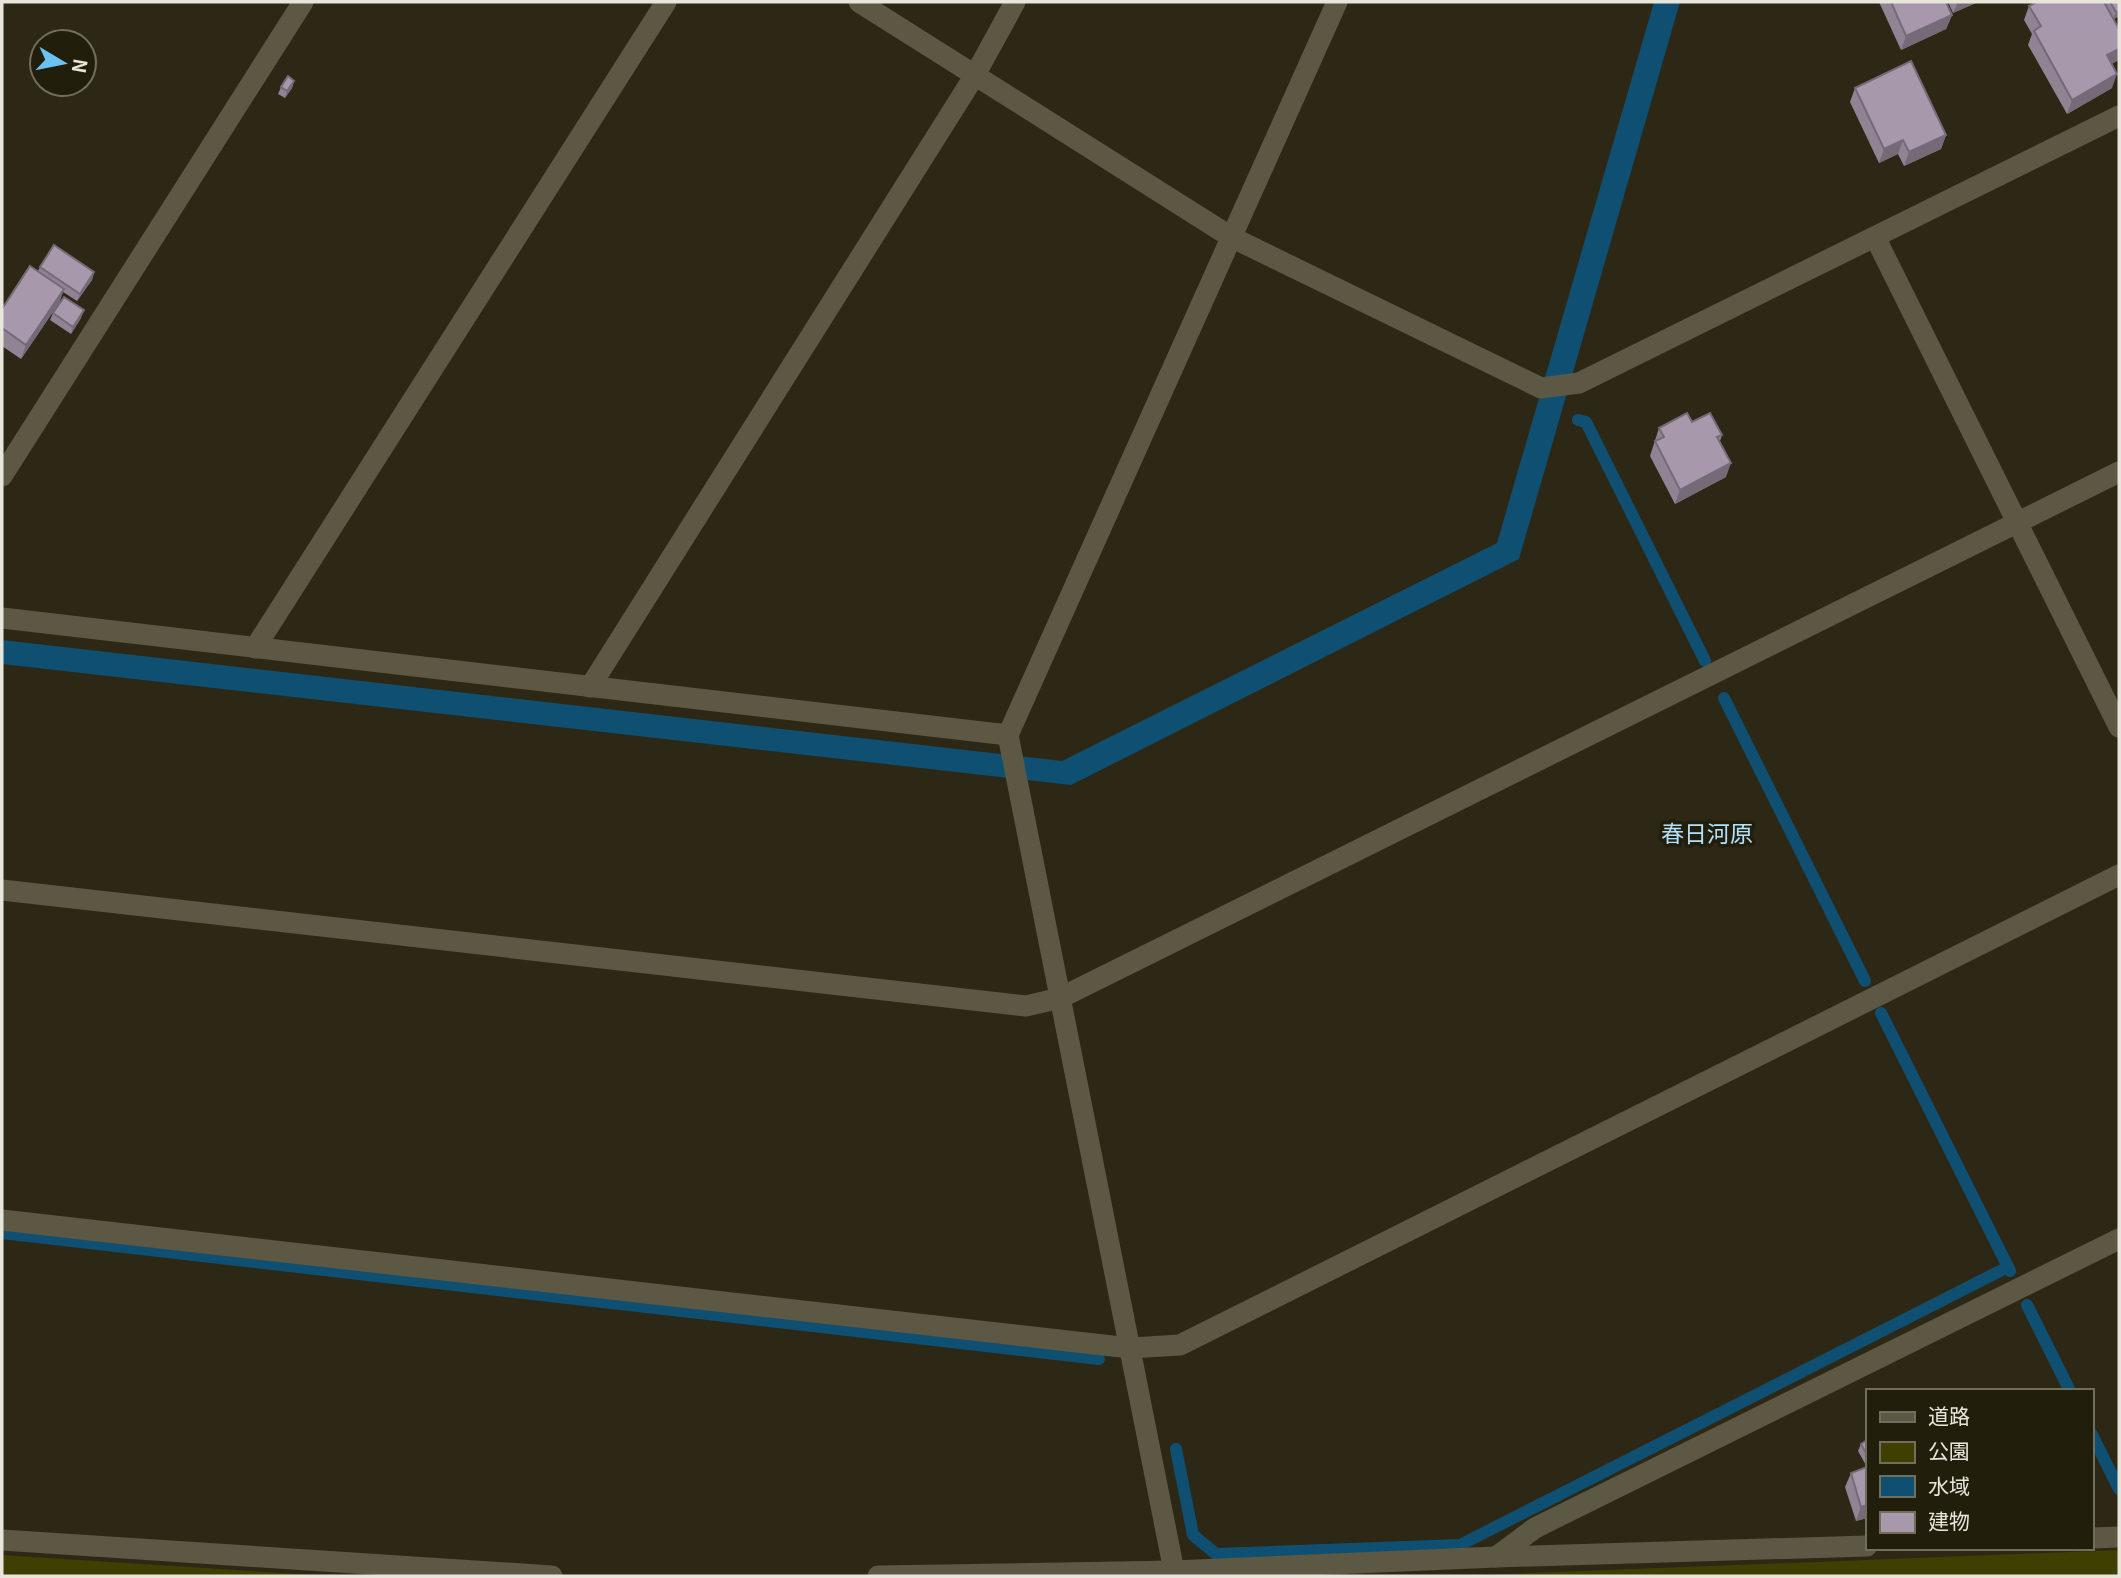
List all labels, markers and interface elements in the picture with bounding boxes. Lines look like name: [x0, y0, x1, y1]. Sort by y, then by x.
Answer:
north arrow: [28, 28, 98, 98]
text: N: [67, 57, 96, 76]
district label: 春日河原: [1661, 815, 1753, 849]
legend: [1866, 1389, 2093, 1550]
text: 道路: [1928, 1400, 1970, 1430]
text: 公園: [1928, 1435, 1970, 1465]
text: 水域: [1928, 1470, 1970, 1500]
text: 建物: [1928, 1505, 1970, 1535]

